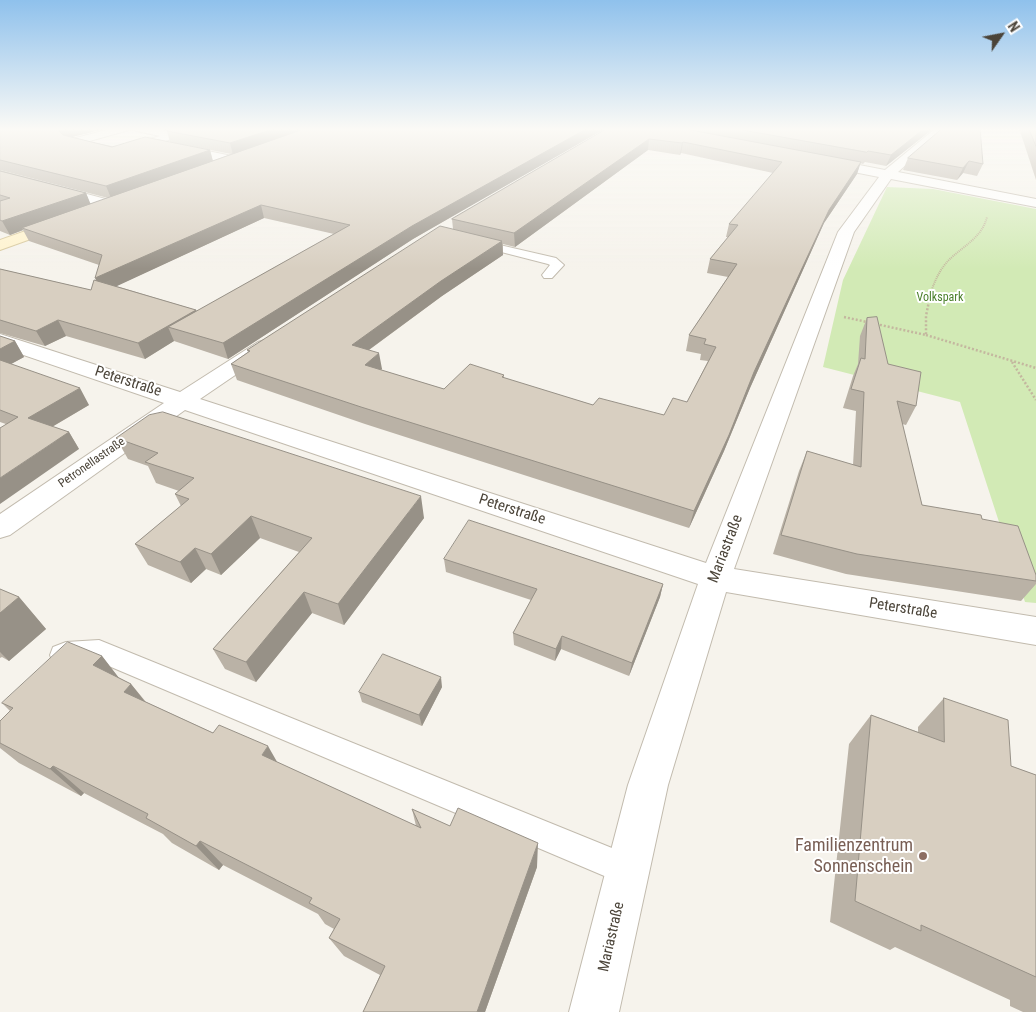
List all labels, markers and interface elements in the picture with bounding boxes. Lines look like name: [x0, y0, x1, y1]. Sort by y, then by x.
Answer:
north arrow: [976, 10, 1026, 60]
text: N: [1005, 19, 1023, 35]
park label: Volkspark: [917, 291, 963, 305]
street label: Peterstraße: [92, 363, 164, 401]
street label: Petronellastraße: [56, 435, 128, 491]
street label: Peterstraße: [476, 491, 548, 529]
street label: Mariastraße: [705, 512, 747, 586]
street label: Peterstraße: [868, 595, 938, 623]
place label: Familienzentrum Sonnenschein: [795, 835, 913, 878]
marker: Familienzentrum Sonnenschein: [917, 850, 929, 862]
street label: Mariastraße: [595, 900, 629, 974]

